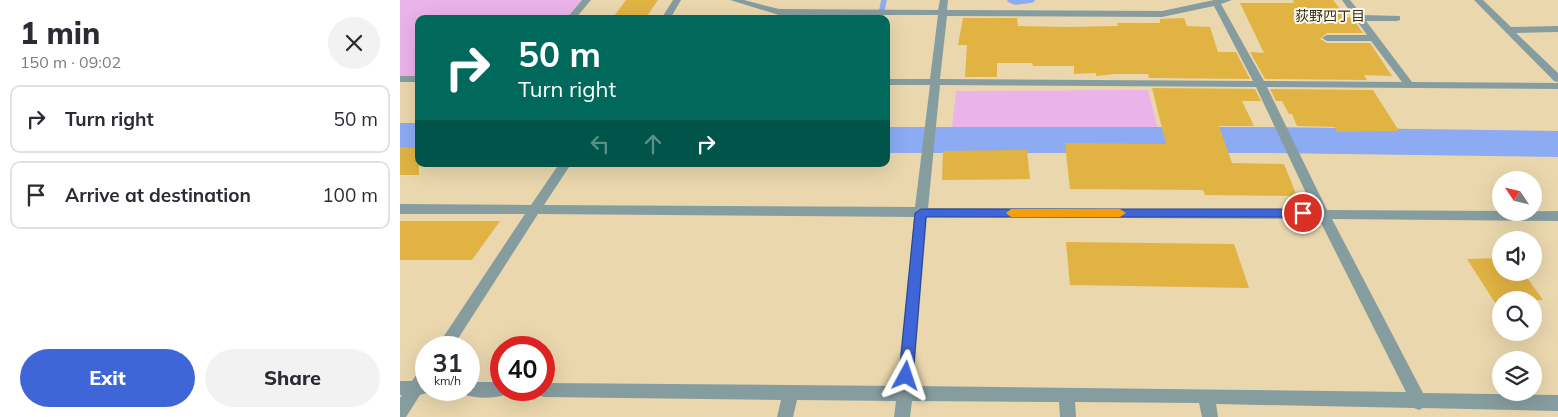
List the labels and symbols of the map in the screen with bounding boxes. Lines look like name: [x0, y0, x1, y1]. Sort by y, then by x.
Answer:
district label: 荻野四丁目: [1295, 7, 1365, 25]
north arrow: [1492, 171, 1542, 221]
pin: [1282, 192, 1324, 234]
speed limit sign: 40: [490, 336, 555, 401]
position arrow: [879, 349, 931, 401]

